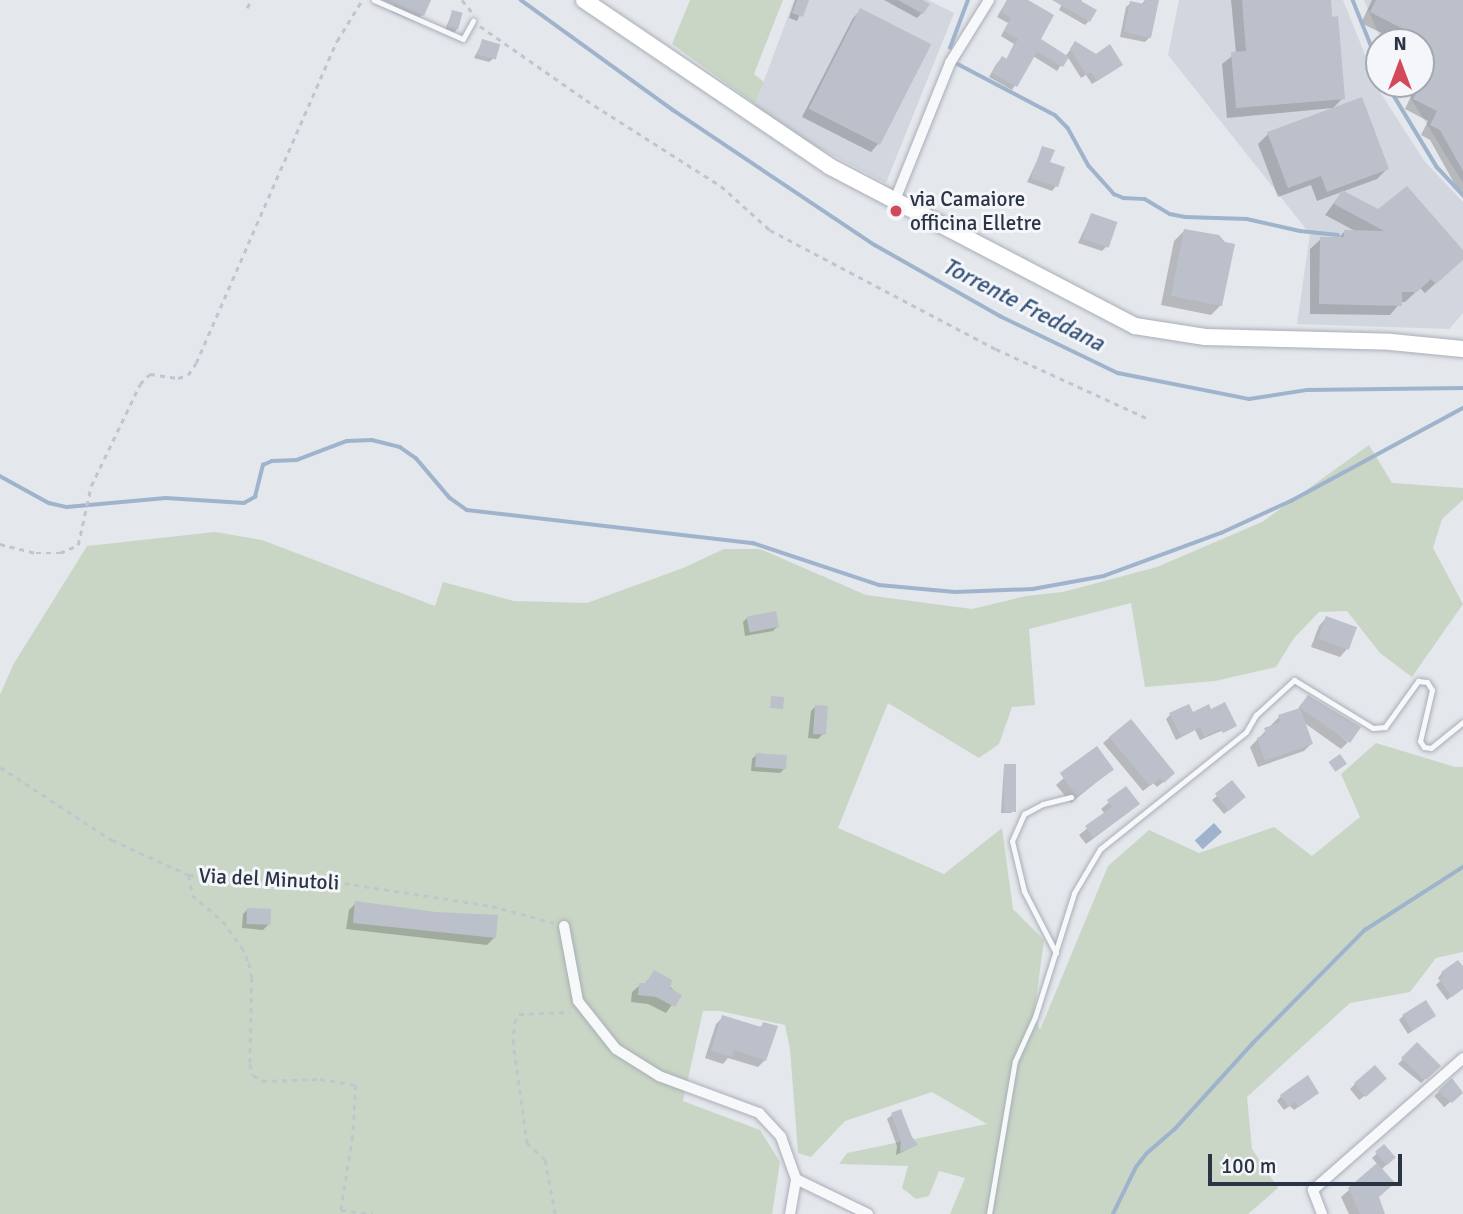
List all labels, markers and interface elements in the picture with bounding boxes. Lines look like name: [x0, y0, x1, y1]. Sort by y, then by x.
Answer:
north arrow: [1365, 28, 1435, 98]
text: N: [1393, 32, 1407, 56]
place label: via Camaiore officina Elletre: [910, 186, 1041, 236]
marker: via Camaiore officina Elletre: [888, 203, 904, 219]
water label: Torrente Freddana: [938, 252, 1108, 358]
street label: Via del Minutoli: [198, 863, 340, 895]
scale bar: [1211, 1140, 1405, 1184]
text: 100 m: [1221, 1153, 1276, 1179]

